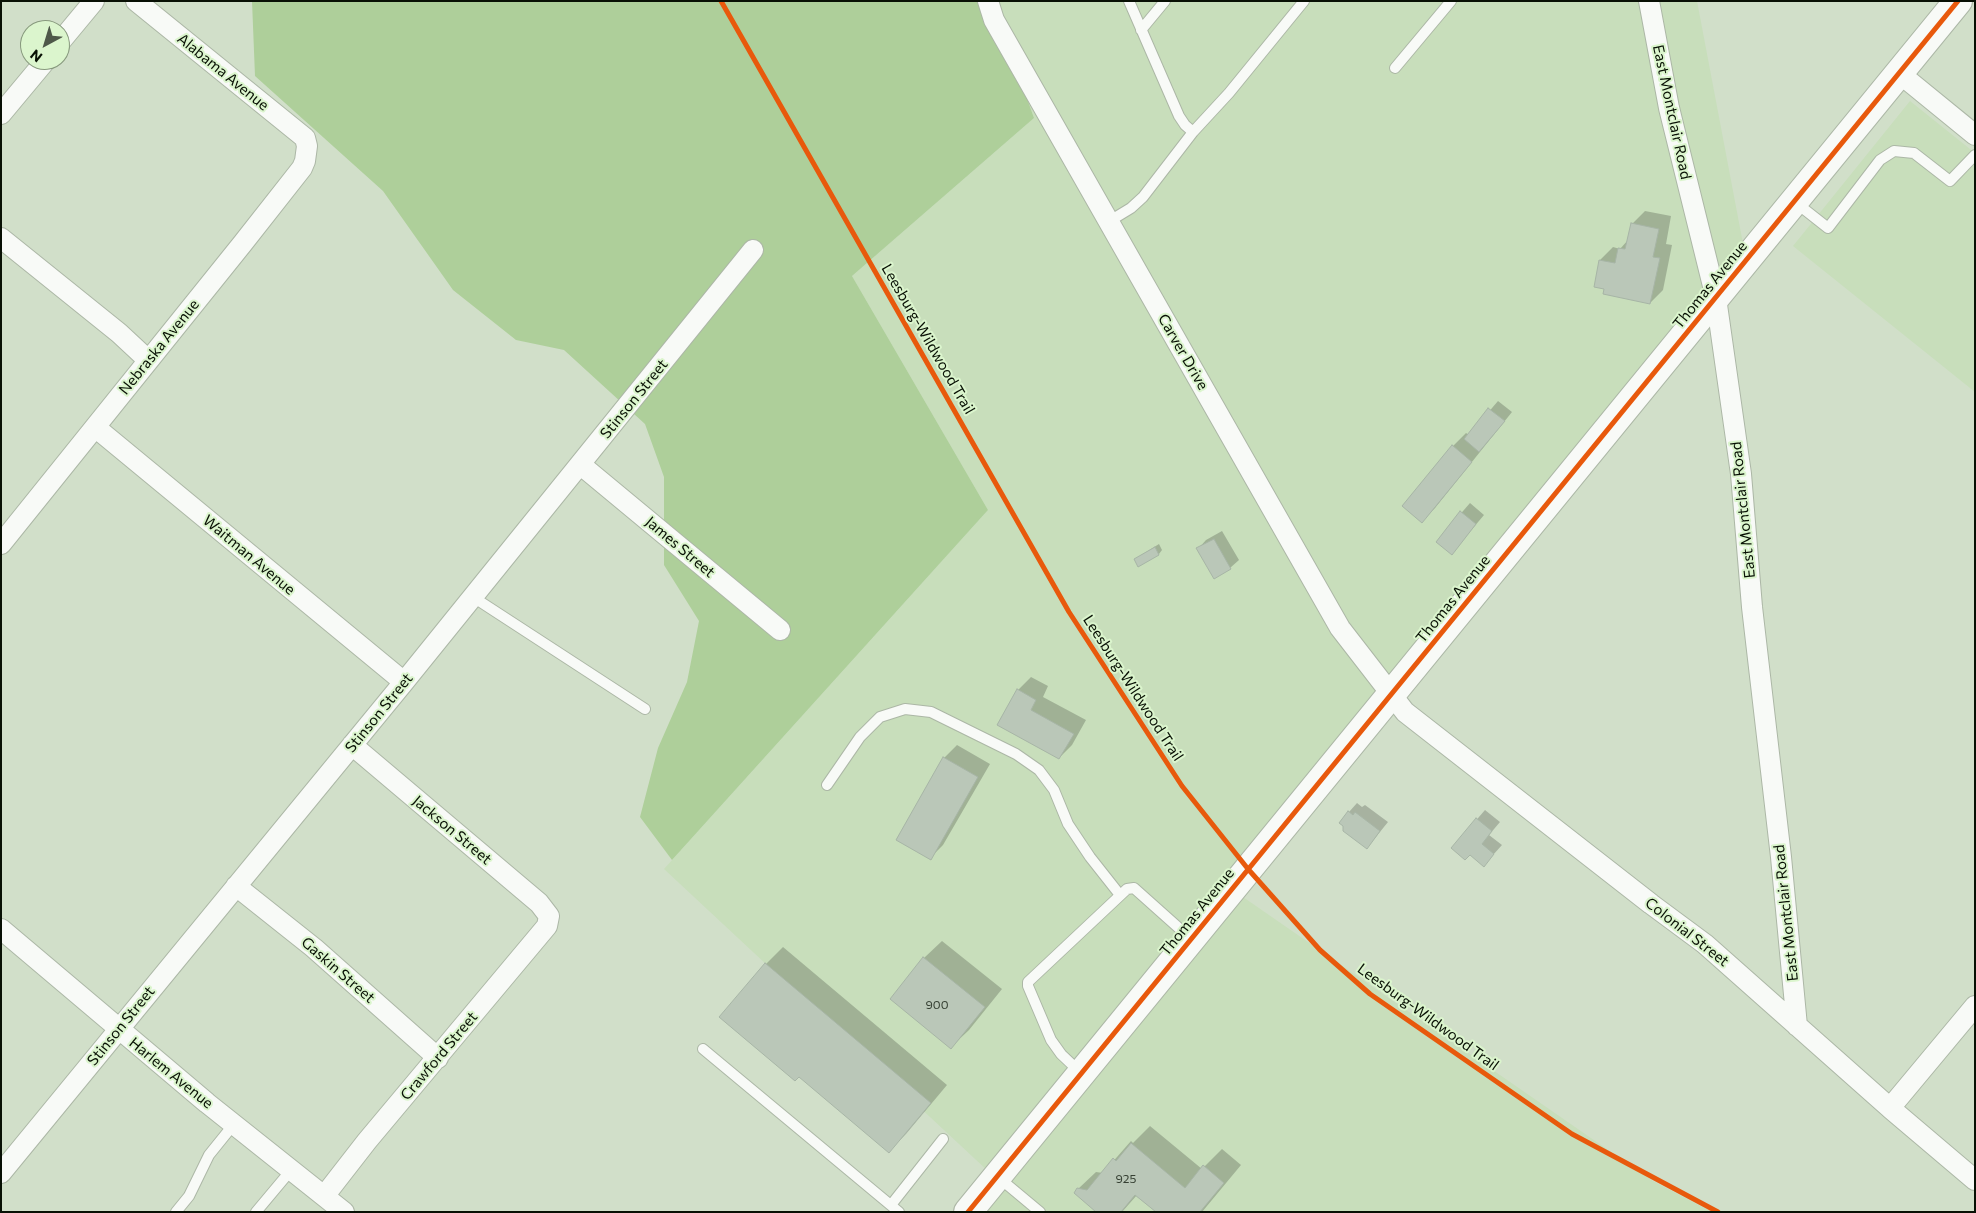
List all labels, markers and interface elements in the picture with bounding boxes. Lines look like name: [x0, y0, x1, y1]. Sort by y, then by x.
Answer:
north arrow: [20, 20, 70, 70]
street label: Alabama Avenue: [174, 30, 272, 114]
street label: East Montclair Road: [1649, 43, 1695, 181]
text: N: [26, 46, 45, 66]
street label: Thomas Avenue: [1669, 237, 1751, 333]
street label: Leesburg-Wildwood Trail: [878, 261, 978, 417]
street label: Nebraska Avenue: [115, 296, 203, 398]
street label: Carver Drive: [1154, 311, 1212, 393]
street label: Stinson Street: [597, 356, 671, 442]
street label: East Montclair Road: [1727, 441, 1759, 579]
street label: Waitman Avenue: [199, 511, 299, 599]
street label: James Street: [642, 513, 718, 581]
street label: Thomas Avenue: [1412, 551, 1494, 647]
street label: Leesburg-Wildwood Trail: [1079, 612, 1187, 764]
street label: Stinson Street: [342, 670, 416, 756]
street label: Jackson Street: [409, 792, 495, 868]
street label: East Montclair Road: [1770, 844, 1802, 982]
street label: Thomas Avenue: [1156, 864, 1238, 960]
street label: Colonial Street: [1642, 894, 1732, 970]
street label: Gaskin Street: [298, 933, 378, 1007]
street label: Leesburg-Wildwood Trail: [1354, 960, 1502, 1074]
street label: Stinson Street: [84, 983, 158, 1069]
house number: 900: [926, 998, 948, 1012]
street label: Crawford Street: [397, 1008, 481, 1104]
street label: Harlem Avenue: [125, 1034, 217, 1112]
house number: 925: [1116, 1172, 1136, 1186]

